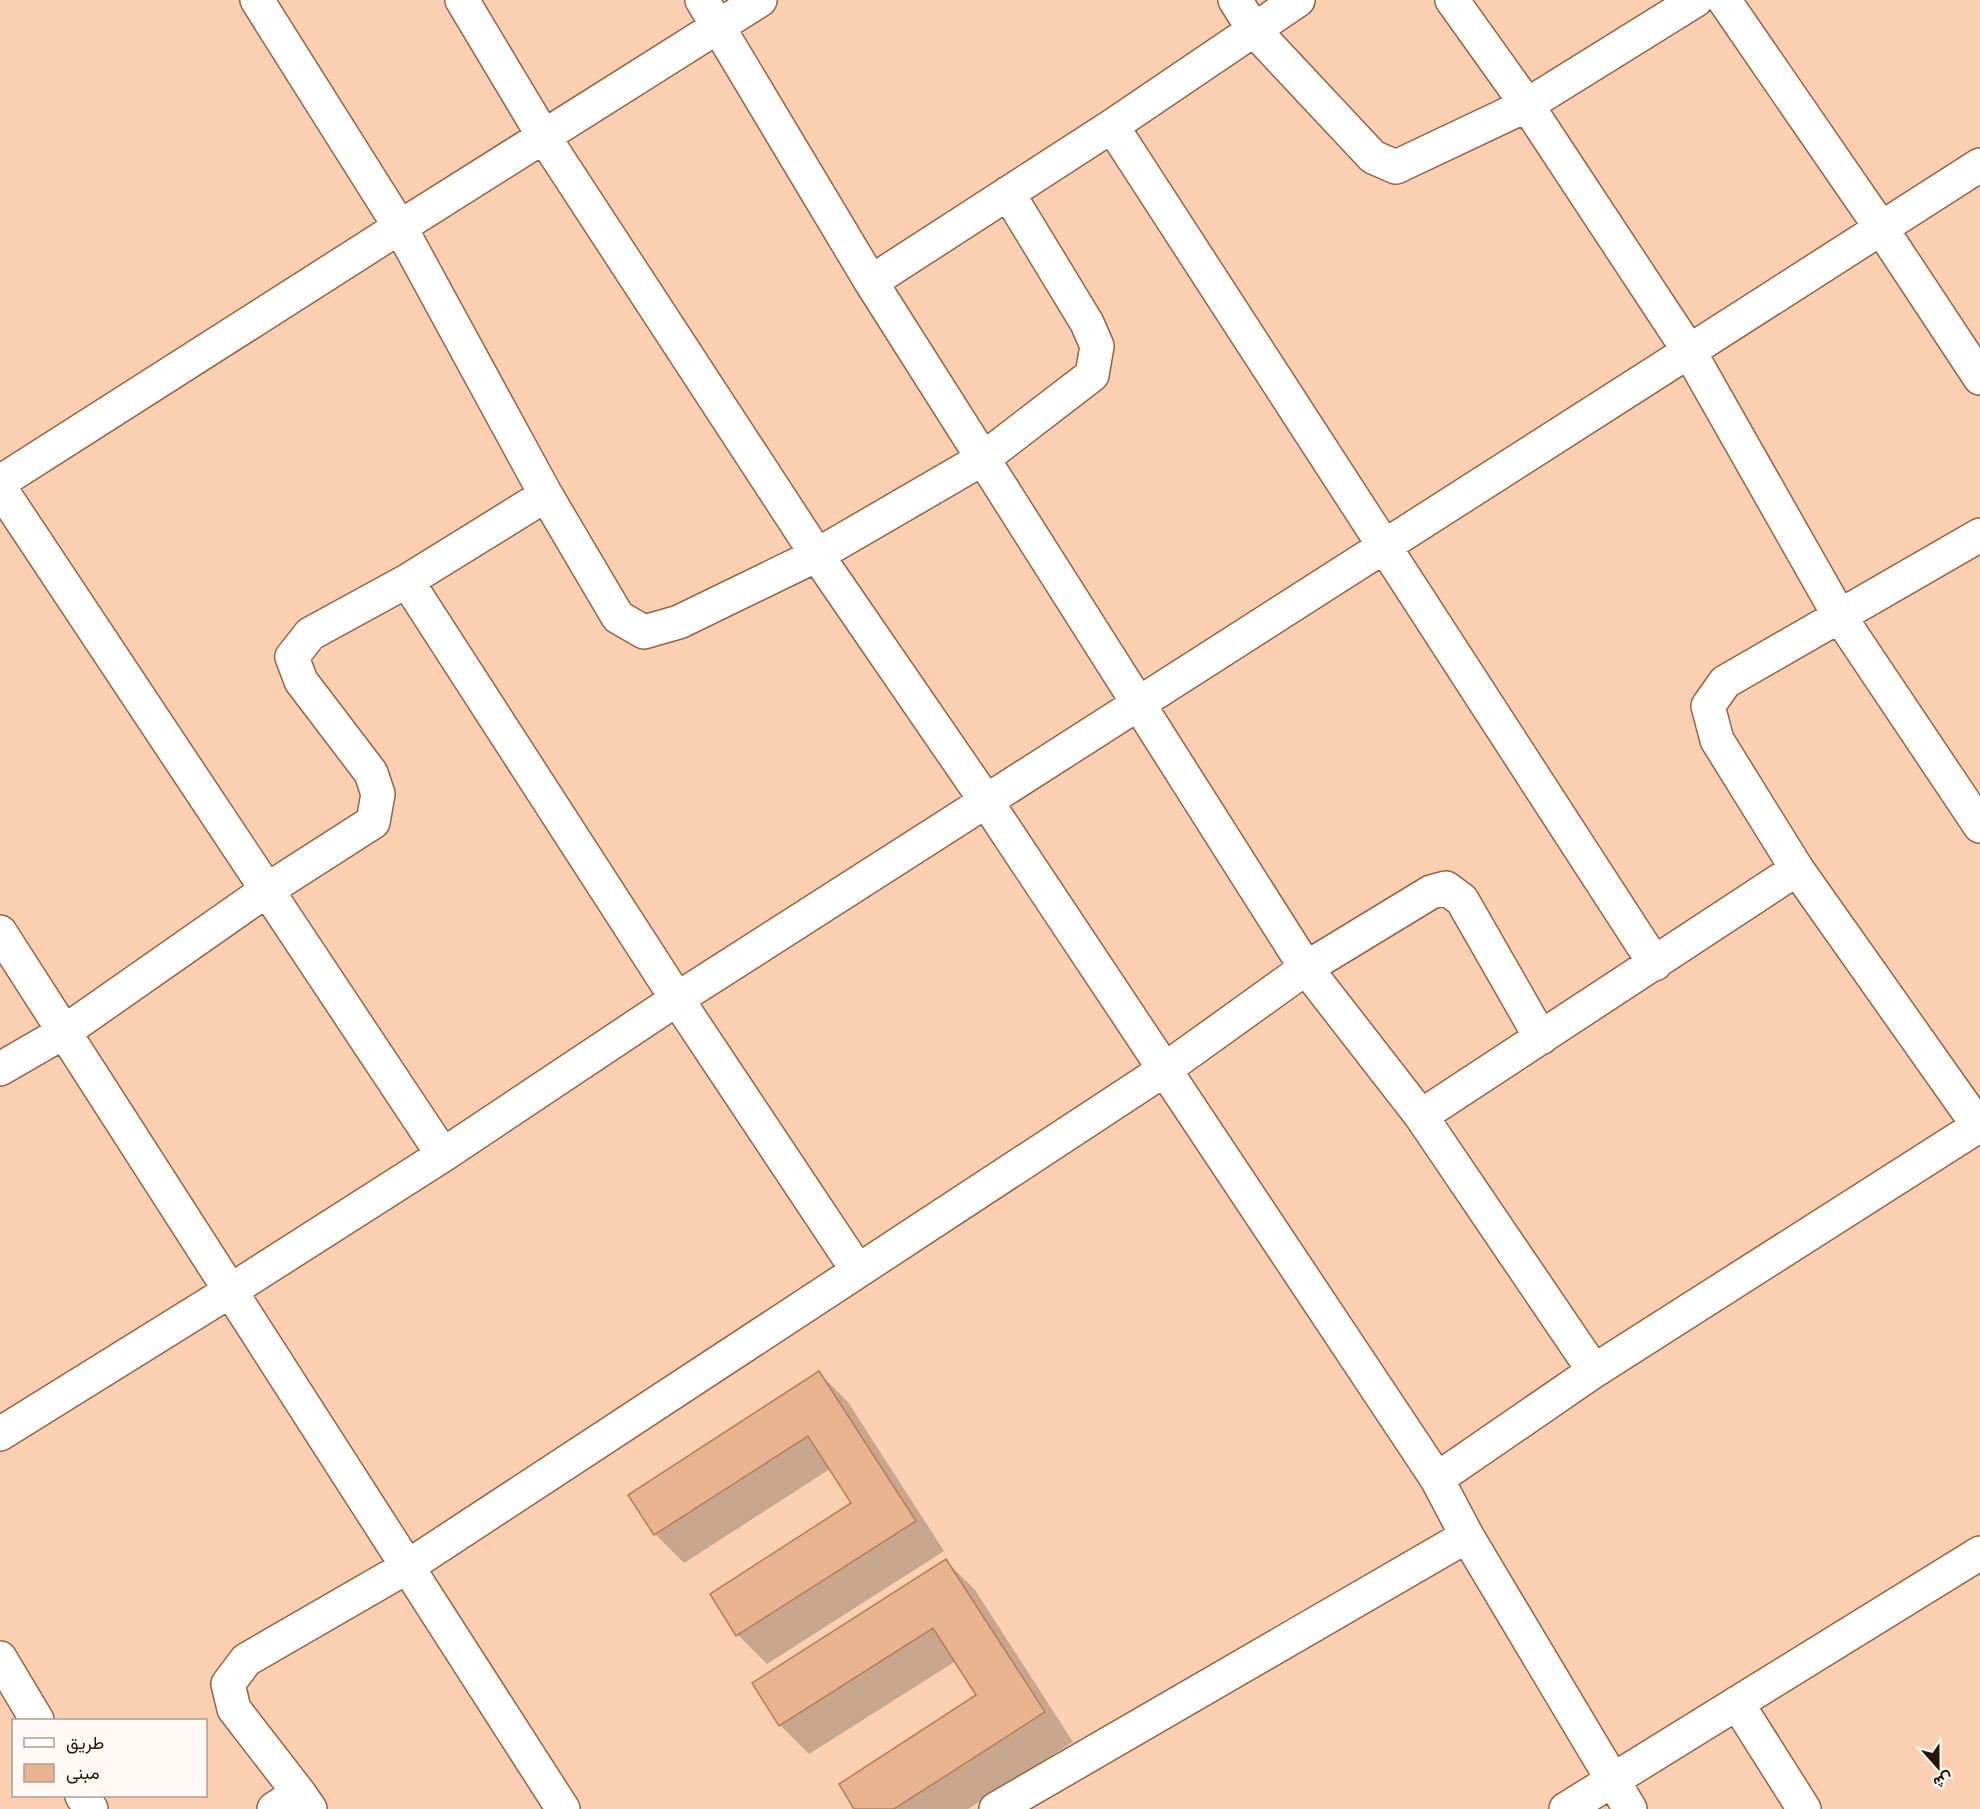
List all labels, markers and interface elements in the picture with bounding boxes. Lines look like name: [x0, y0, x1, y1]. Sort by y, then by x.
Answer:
legend: [12, 1719, 207, 1797]
text: طريق: [66, 1731, 104, 1754]
north arrow: [1908, 1737, 1968, 1797]
text: مبنى: [66, 1761, 100, 1784]
text: ش: [1931, 1768, 1956, 1794]

